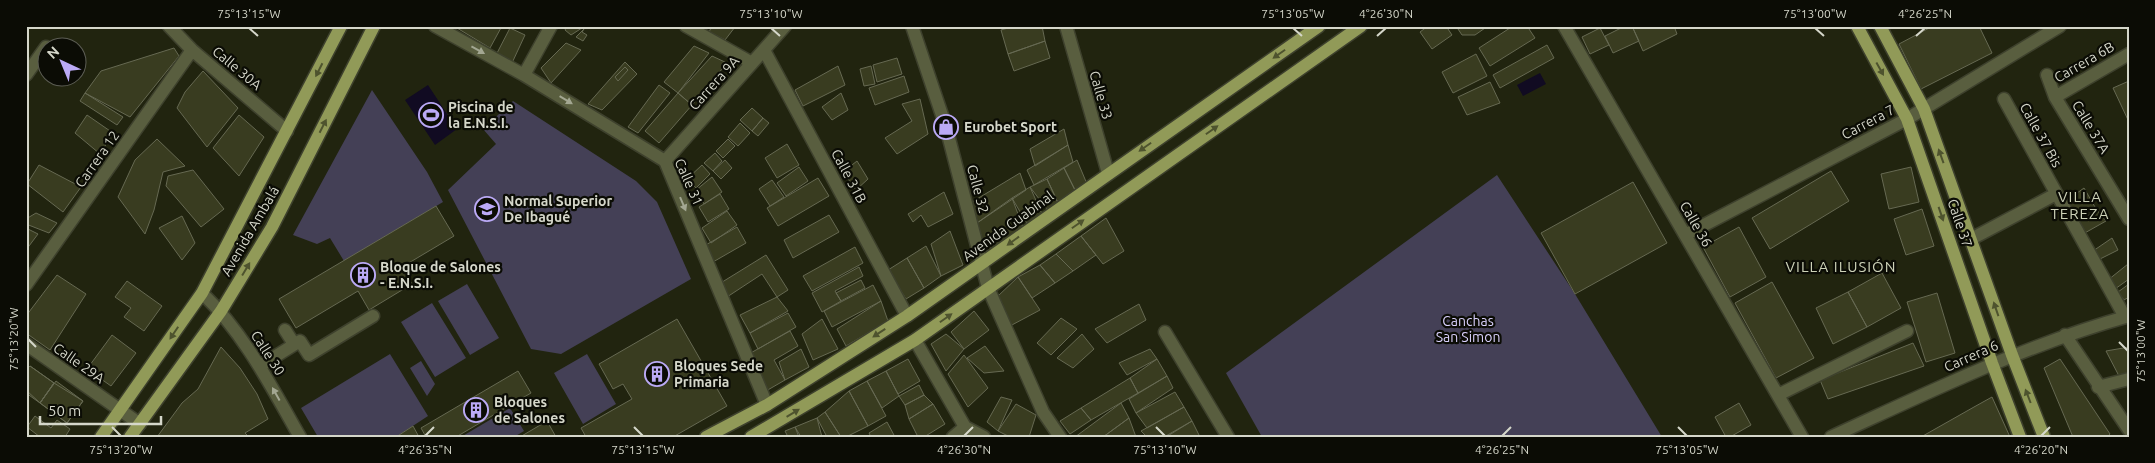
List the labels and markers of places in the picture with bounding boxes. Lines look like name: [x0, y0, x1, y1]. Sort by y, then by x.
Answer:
place label: Piscina de la E.N.S.I.: [448, 99, 514, 131]
sports icon: Piscina de la E.N.S.I.: [418, 102, 444, 128]
shop icon: Eurobet Sport: [933, 114, 959, 140]
place label: Eurobet Sport: [964, 119, 1057, 135]
place label: Normal Superior De Ibagué: [504, 193, 613, 225]
school or university icon: Normal Superior De Ibagué: [474, 196, 500, 222]
place label: Bloque de Salones - E.N.S.I.: [380, 259, 501, 291]
building icon: Bloque de Salones - E.N.S.I.: [350, 262, 376, 288]
place label: Bloques Sede Primaria: [674, 358, 763, 390]
building icon: Bloques Sede Primaria: [644, 361, 670, 387]
place label: Bloques de Salones: [494, 394, 565, 426]
building icon: Bloques de Salones: [463, 397, 489, 423]

